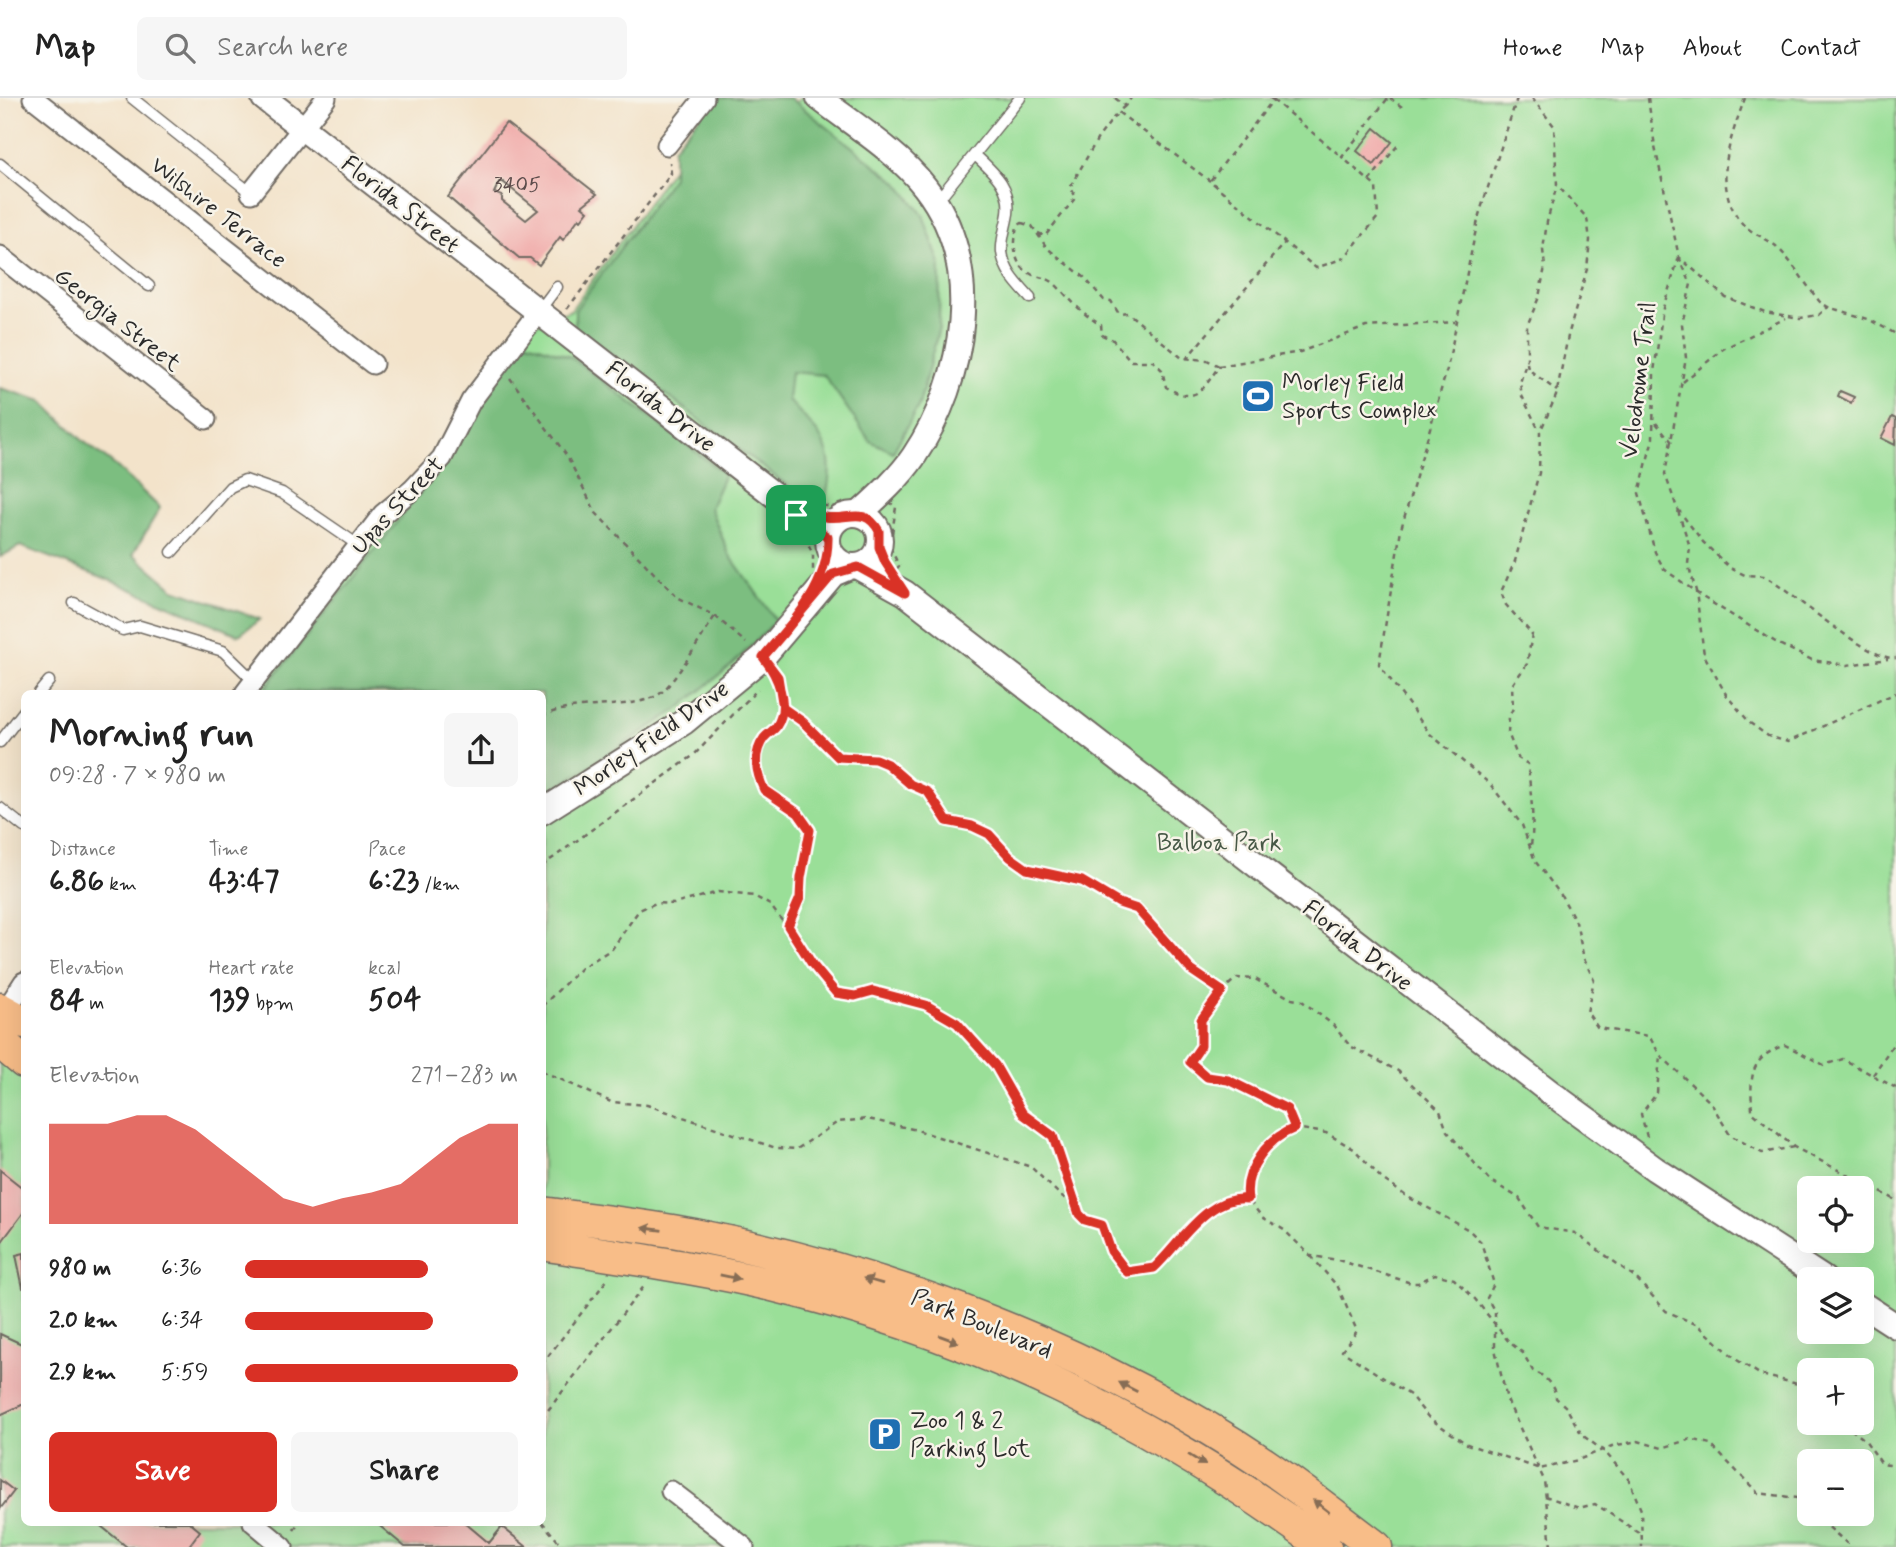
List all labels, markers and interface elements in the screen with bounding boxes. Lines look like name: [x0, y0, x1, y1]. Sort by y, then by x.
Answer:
search box: [137, 17, 627, 80]
text: Map: [35, 26, 95, 70]
icon: search: [161, 29, 199, 67]
text: Search here: [217, 31, 348, 65]
text: Home: [1503, 33, 1563, 64]
text: Map: [1601, 33, 1645, 64]
text: About: [1683, 33, 1742, 64]
text: Contact: [1780, 33, 1861, 64]
street label: Florida Street: [335, 149, 466, 261]
street label: Wilshire Terrace: [144, 150, 292, 276]
house number: 3405: [493, 171, 541, 199]
street label: Georgia Street: [46, 261, 187, 381]
street label: Velodrome Trail: [1615, 300, 1664, 460]
street label: Florida Drive: [599, 354, 722, 460]
place label: Morley Field Sports Complex: [1282, 368, 1436, 427]
sports icon: Morley Field Sports Complex: [1239, 377, 1277, 415]
street label: Upas Street: [345, 450, 451, 562]
pin: [766, 485, 826, 545]
icon: arrive: [777, 496, 815, 534]
street label: Morley Field Drive: [568, 674, 736, 804]
text: Morning run: [49, 710, 254, 759]
button: share: [444, 713, 518, 787]
text: 09:28 · 7 × 980 m: [49, 761, 226, 791]
park label: Balboa Park: [1157, 828, 1281, 859]
text: Distance: [49, 837, 116, 862]
text: Time: [209, 837, 248, 862]
text: Pace: [368, 837, 406, 862]
text: 6.86: [49, 862, 104, 901]
text: 43:47: [209, 862, 279, 901]
text: 6:23: [368, 862, 419, 901]
text: km: [104, 872, 137, 897]
text: /km: [419, 872, 460, 897]
street label: Florida Drive: [1296, 893, 1419, 999]
text: Elevation: [49, 956, 124, 981]
text: Heart rate: [209, 956, 294, 981]
text: kcal: [368, 956, 400, 981]
text: 84: [49, 981, 84, 1020]
text: 139: [209, 981, 251, 1020]
text: 504: [368, 981, 421, 1020]
text: m: [84, 991, 104, 1016]
text: bpm: [251, 991, 294, 1016]
text: Elevation: [49, 1061, 140, 1091]
text: 271–283 m: [411, 1061, 518, 1091]
map controls: [1797, 1176, 1874, 1526]
button: locate: [1797, 1176, 1874, 1253]
one-way arrow: [641, 1223, 663, 1234]
text: 980 m: [49, 1254, 111, 1284]
text: 6:36: [161, 1254, 202, 1284]
button: layers: [1797, 1267, 1874, 1344]
one-way arrow: [720, 1271, 742, 1282]
one-way arrow: [862, 1276, 883, 1286]
street label: Park Boulevard: [906, 1282, 1057, 1367]
text: 2.0 km: [49, 1306, 118, 1336]
text: 6:34: [161, 1306, 203, 1336]
one-way arrow: [939, 1334, 960, 1345]
text: 2.9 km: [49, 1358, 116, 1388]
text: 5:59: [161, 1358, 208, 1388]
button: +: [1797, 1358, 1874, 1435]
one-way arrow: [1118, 1381, 1138, 1393]
place label: Zoo 1 & 2 Parking Lot: [910, 1406, 1030, 1468]
parking icon: Zoo 1 & 2 Parking Lot: [866, 1415, 904, 1453]
button: Save: [49, 1432, 277, 1512]
button: Share: [291, 1432, 518, 1512]
button: −: [1797, 1449, 1874, 1526]
one-way arrow: [1188, 1453, 1207, 1466]
one-way arrow: [1312, 1500, 1330, 1514]

